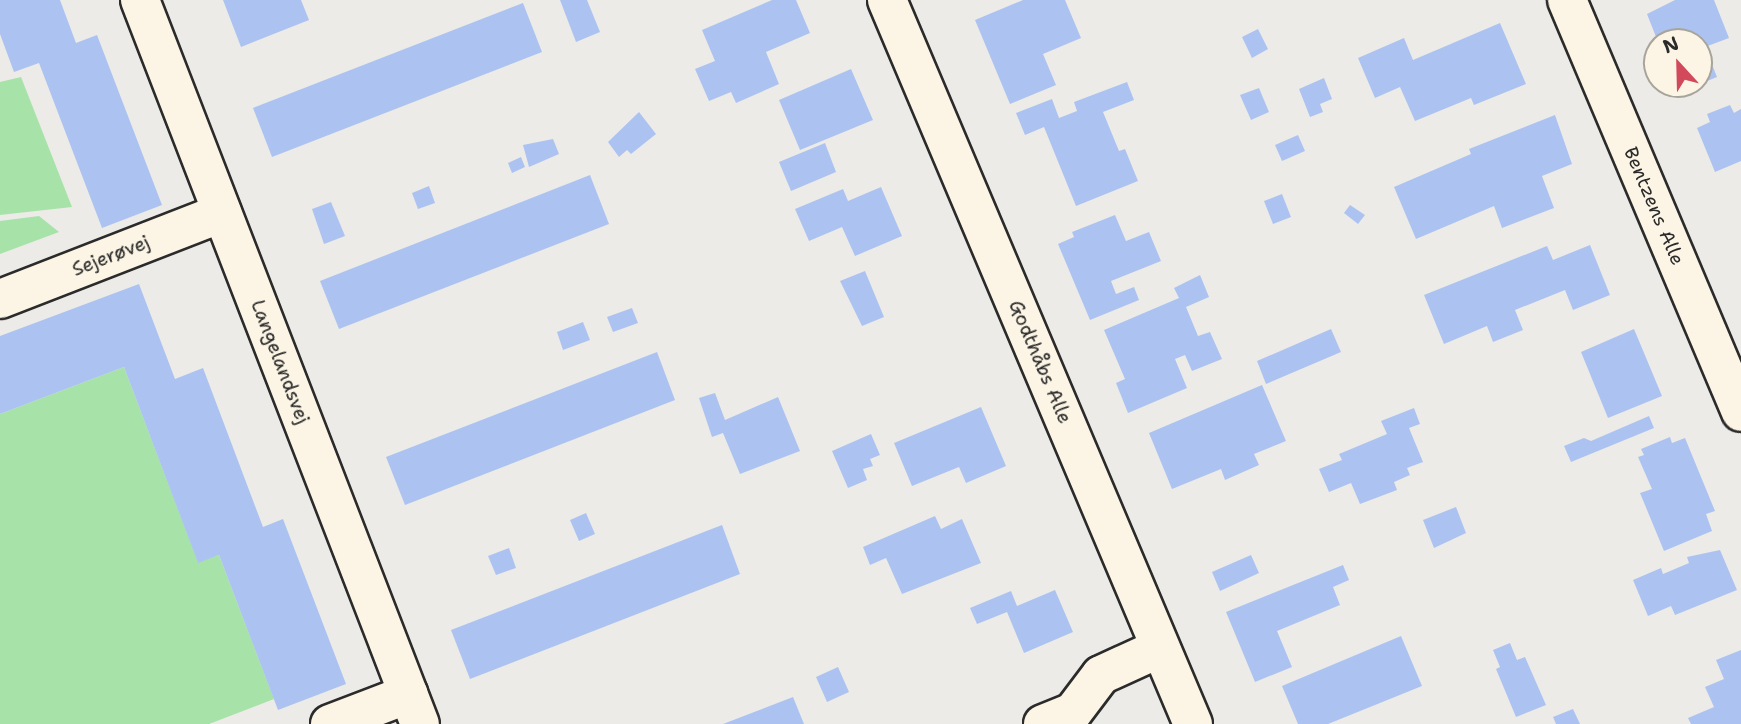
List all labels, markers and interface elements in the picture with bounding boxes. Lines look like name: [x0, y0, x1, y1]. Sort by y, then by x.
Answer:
north arrow: [1643, 28, 1713, 98]
text: N: [1659, 31, 1682, 59]
street label: Bentzens Alle: [1619, 144, 1689, 268]
street label: Sejerøvej: [69, 231, 153, 281]
street label: Langelandsvej: [246, 297, 314, 427]
street label: Godthåbs Alle: [1004, 297, 1076, 427]

